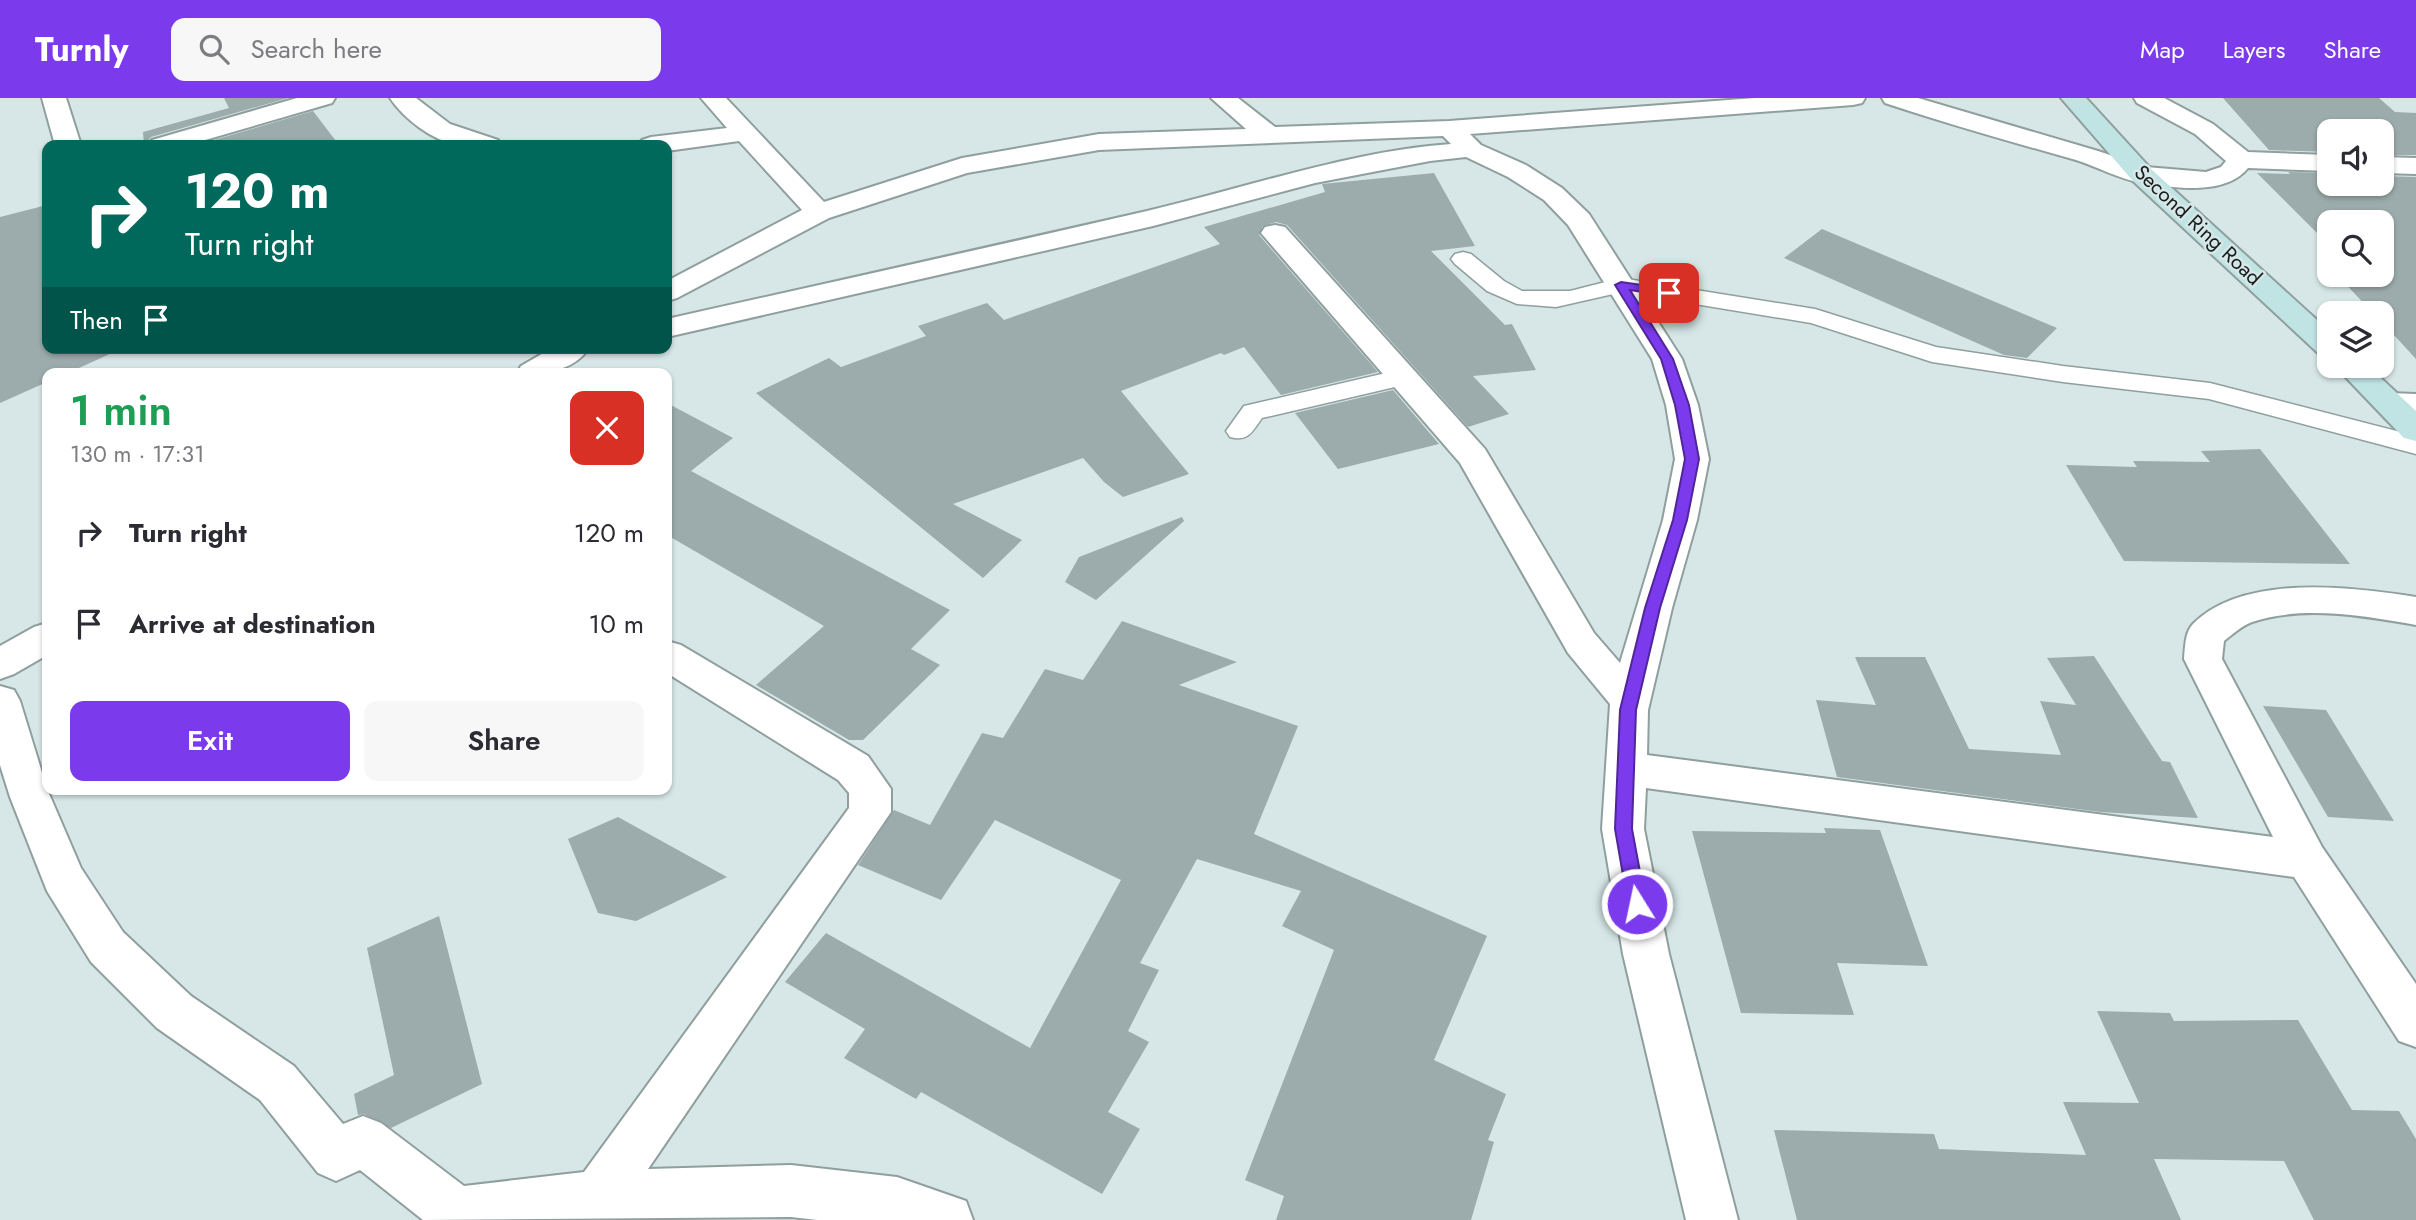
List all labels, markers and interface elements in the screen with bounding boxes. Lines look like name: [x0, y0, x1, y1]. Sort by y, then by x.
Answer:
search box: [171, 18, 661, 81]
text: Turnly: [35, 26, 129, 73]
icon: search: [195, 30, 233, 68]
text: Search here: [251, 30, 382, 68]
text: Map: [2140, 32, 2185, 67]
text: Layers: [2223, 32, 2285, 67]
text: Share: [2323, 32, 2381, 67]
map controls: [2317, 119, 2394, 378]
button: sound: [2317, 119, 2394, 196]
text: 120 m: [185, 156, 329, 226]
street label: Second Ring Road: [2127, 158, 2269, 292]
icon: right: [70, 168, 161, 259]
button: search: [2317, 210, 2394, 287]
text: Turn right: [185, 221, 314, 267]
pin: [1639, 263, 1699, 323]
icon: arrive: [1650, 274, 1688, 312]
text: Then: [70, 301, 123, 339]
icon: arrive: [137, 301, 175, 339]
button: layers: [2317, 301, 2394, 378]
text: 1 min: [70, 380, 172, 441]
button: close: [570, 391, 644, 465]
text: 130 m · 17:31: [70, 437, 204, 471]
icon: right: [70, 514, 108, 552]
text: Turn right: [129, 514, 247, 552]
text: 120 m: [574, 514, 644, 552]
icon: arrive: [70, 605, 108, 643]
text: Arrive at destination: [129, 605, 376, 643]
text: 10 m: [589, 605, 644, 643]
button: Exit: [70, 701, 350, 781]
button: Share: [364, 701, 644, 781]
position arrow: [1600, 867, 1674, 941]

